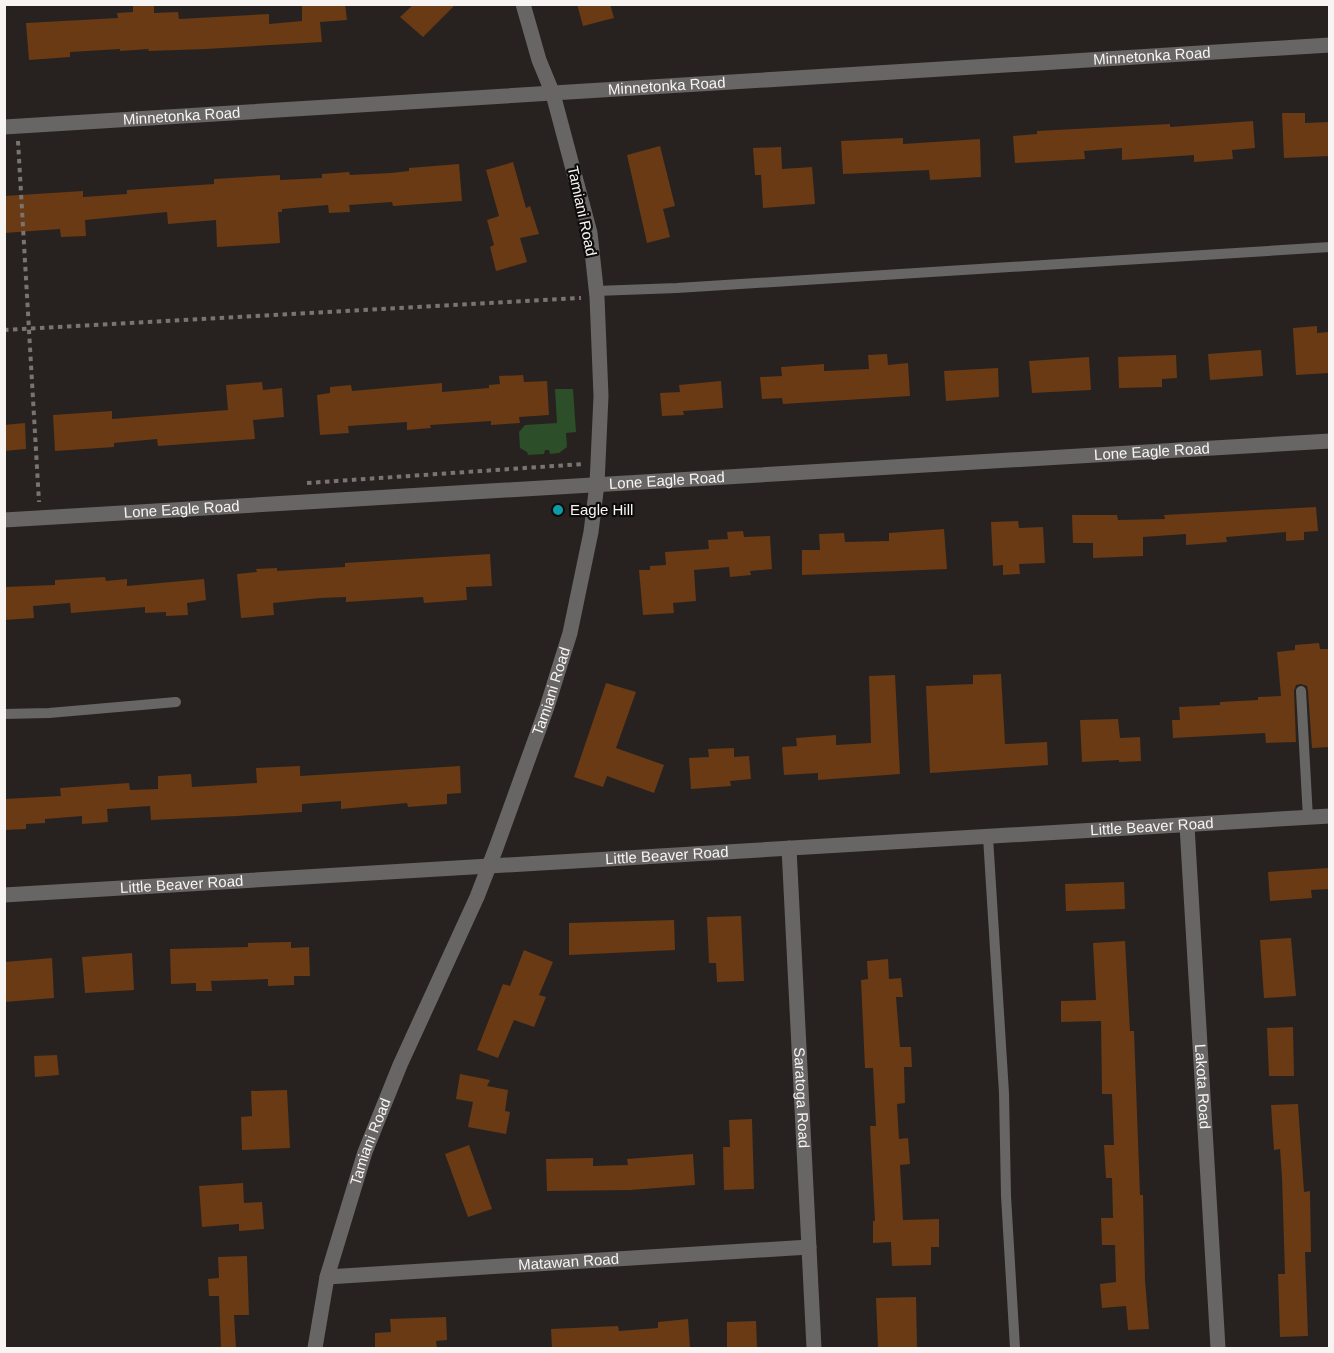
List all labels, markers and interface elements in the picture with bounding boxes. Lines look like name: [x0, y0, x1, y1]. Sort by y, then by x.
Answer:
street label: Minnetonka Road: [1093, 43, 1211, 68]
street label: Minnetonka Road: [607, 73, 726, 98]
street label: Minnetonka Road: [122, 103, 241, 128]
street label: Tamiani Road: [565, 164, 600, 258]
street label: Lone Eagle Road: [1094, 439, 1210, 463]
street label: Lone Eagle Road: [608, 468, 725, 492]
street label: Lone Eagle Road: [123, 497, 240, 521]
place label: Eagle Hill: [570, 501, 633, 518]
marker: Eagle Hill: [551, 503, 565, 517]
street label: Tamiani Road: [528, 645, 573, 738]
street label: Little Beaver Road: [1090, 814, 1214, 838]
street label: Little Beaver Road: [605, 843, 729, 867]
street label: Little Beaver Road: [120, 872, 244, 896]
street label: Lakota Road: [1192, 1044, 1214, 1129]
street label: Saratoga Road: [791, 1047, 813, 1149]
street label: Tamiani Road: [346, 1096, 394, 1187]
street label: Matawan Road: [518, 1250, 619, 1273]

